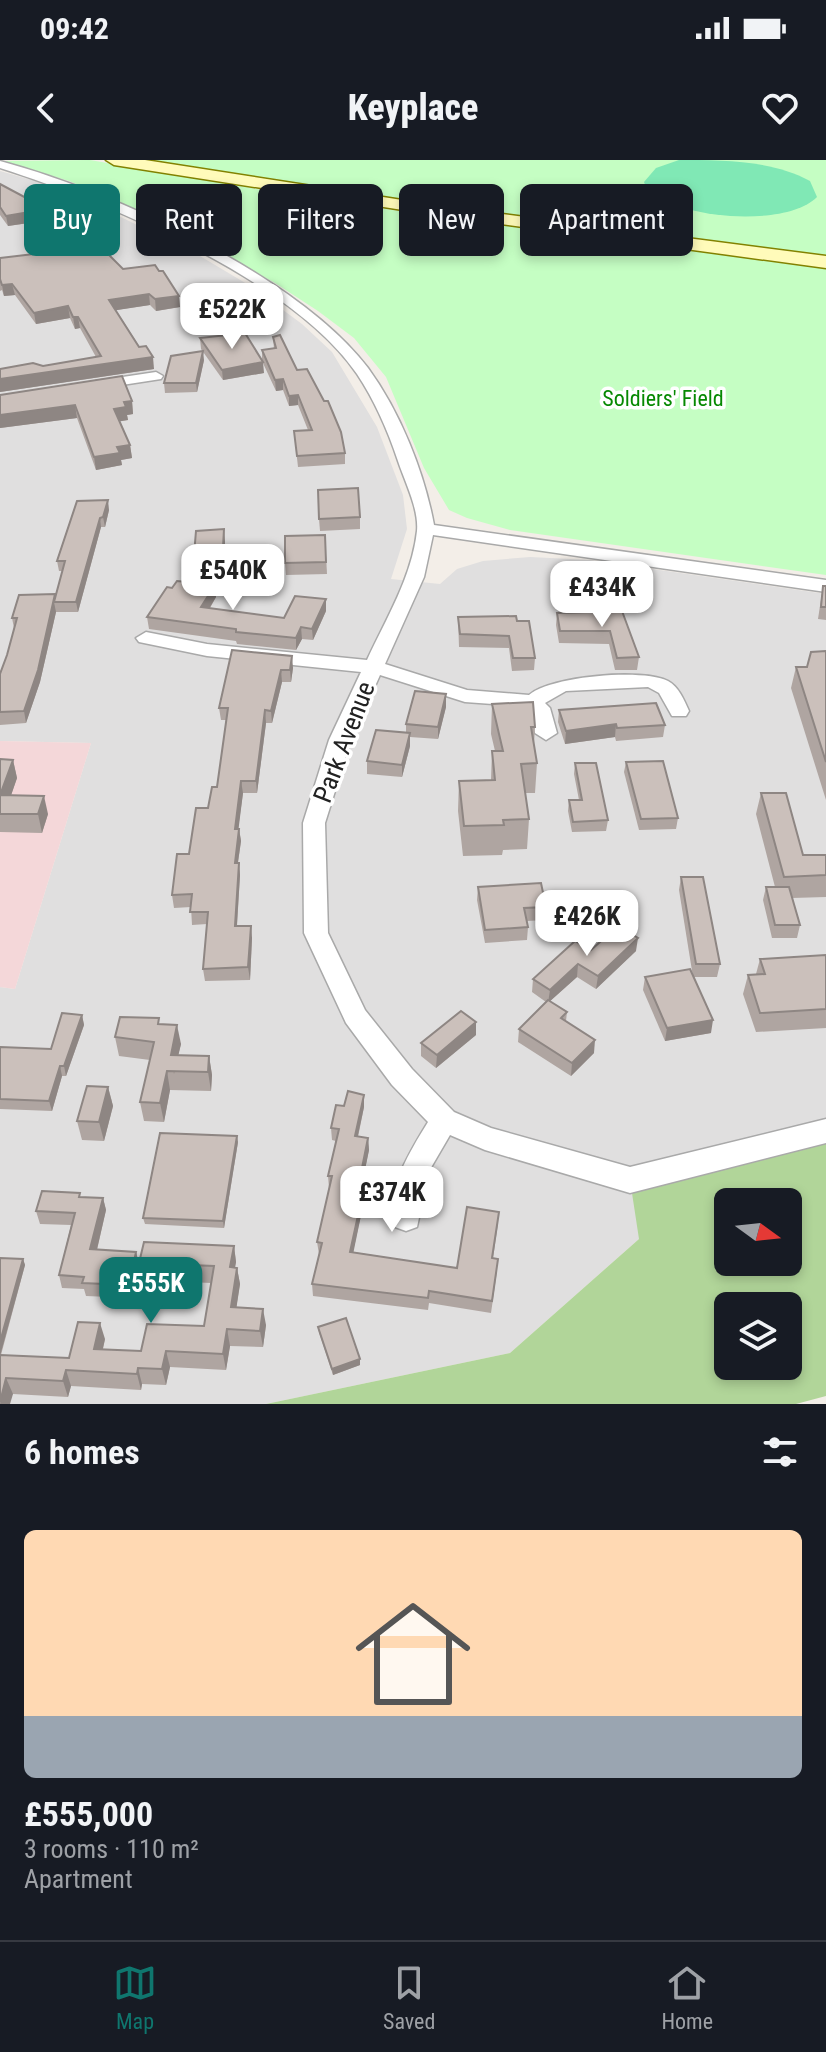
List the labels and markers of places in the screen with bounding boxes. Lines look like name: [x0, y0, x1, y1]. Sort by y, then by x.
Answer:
pin: £522K: [176, 283, 288, 351]
pin: £540K: [177, 544, 289, 612]
pin: £434K: [546, 561, 658, 629]
pin: £426K: [531, 890, 643, 958]
pin: £374K: [336, 1166, 448, 1234]
pin: £555K: [95, 1257, 207, 1325]

